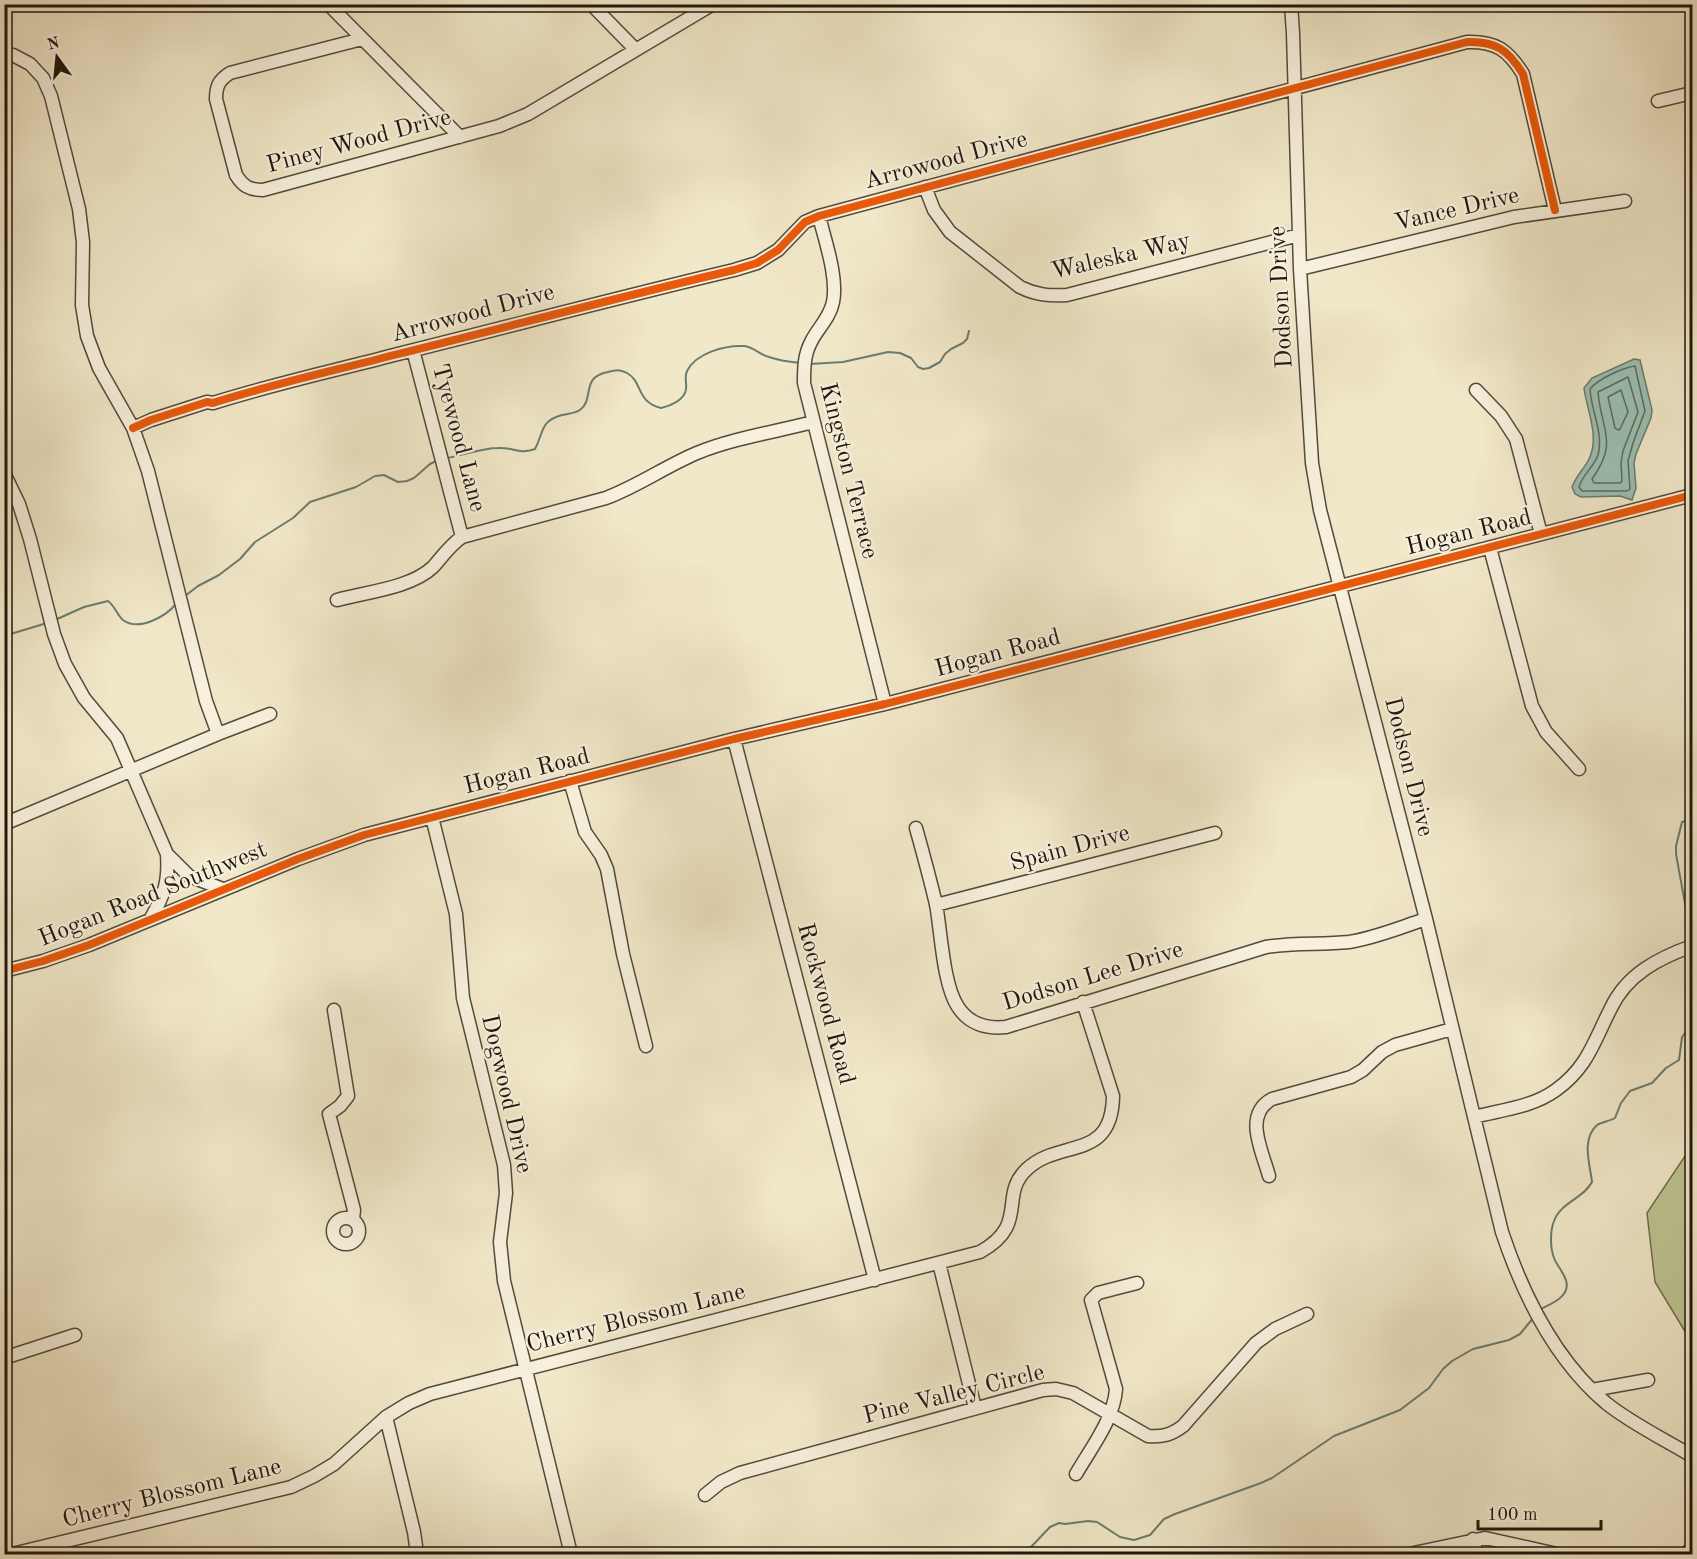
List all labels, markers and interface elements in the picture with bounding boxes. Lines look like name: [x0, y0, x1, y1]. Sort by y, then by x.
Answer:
north arrow: [27, 27, 87, 87]
text: N: [46, 35, 62, 54]
street label: Piney Wood Drive: [264, 106, 454, 178]
street label: Arrowood Drive: [862, 128, 1030, 194]
street label: Vance Drive: [1392, 184, 1522, 236]
street label: Dodson Drive: [1266, 225, 1298, 369]
street label: Waleska Way: [1049, 229, 1193, 285]
street label: Arrowood Drive: [389, 281, 557, 347]
street label: Tyewood Lane: [427, 361, 489, 515]
street label: Kingston Terrace: [815, 381, 881, 561]
street label: Hogan Road: [1404, 506, 1534, 560]
street label: Hogan Road: [933, 626, 1063, 682]
street label: Dodson Drive: [1379, 695, 1437, 839]
street label: Hogan Road: [462, 745, 592, 799]
street label: Spain Drive: [1007, 821, 1133, 877]
street label: Hogan Road Southwest: [35, 838, 271, 952]
street label: Rockwood Road: [792, 921, 858, 1087]
street label: Dodson Lee Drive: [1000, 938, 1186, 1016]
street label: Dogwood Drive: [476, 1012, 536, 1176]
street label: Cherry Blossom Lane: [524, 1280, 748, 1358]
street label: Pine Valley Circle: [861, 1361, 1047, 1429]
street label: Cherry Blossom Lane: [60, 1455, 284, 1533]
scale bar: [1478, 1493, 1601, 1531]
text: 100 m: [1487, 1506, 1538, 1524]

